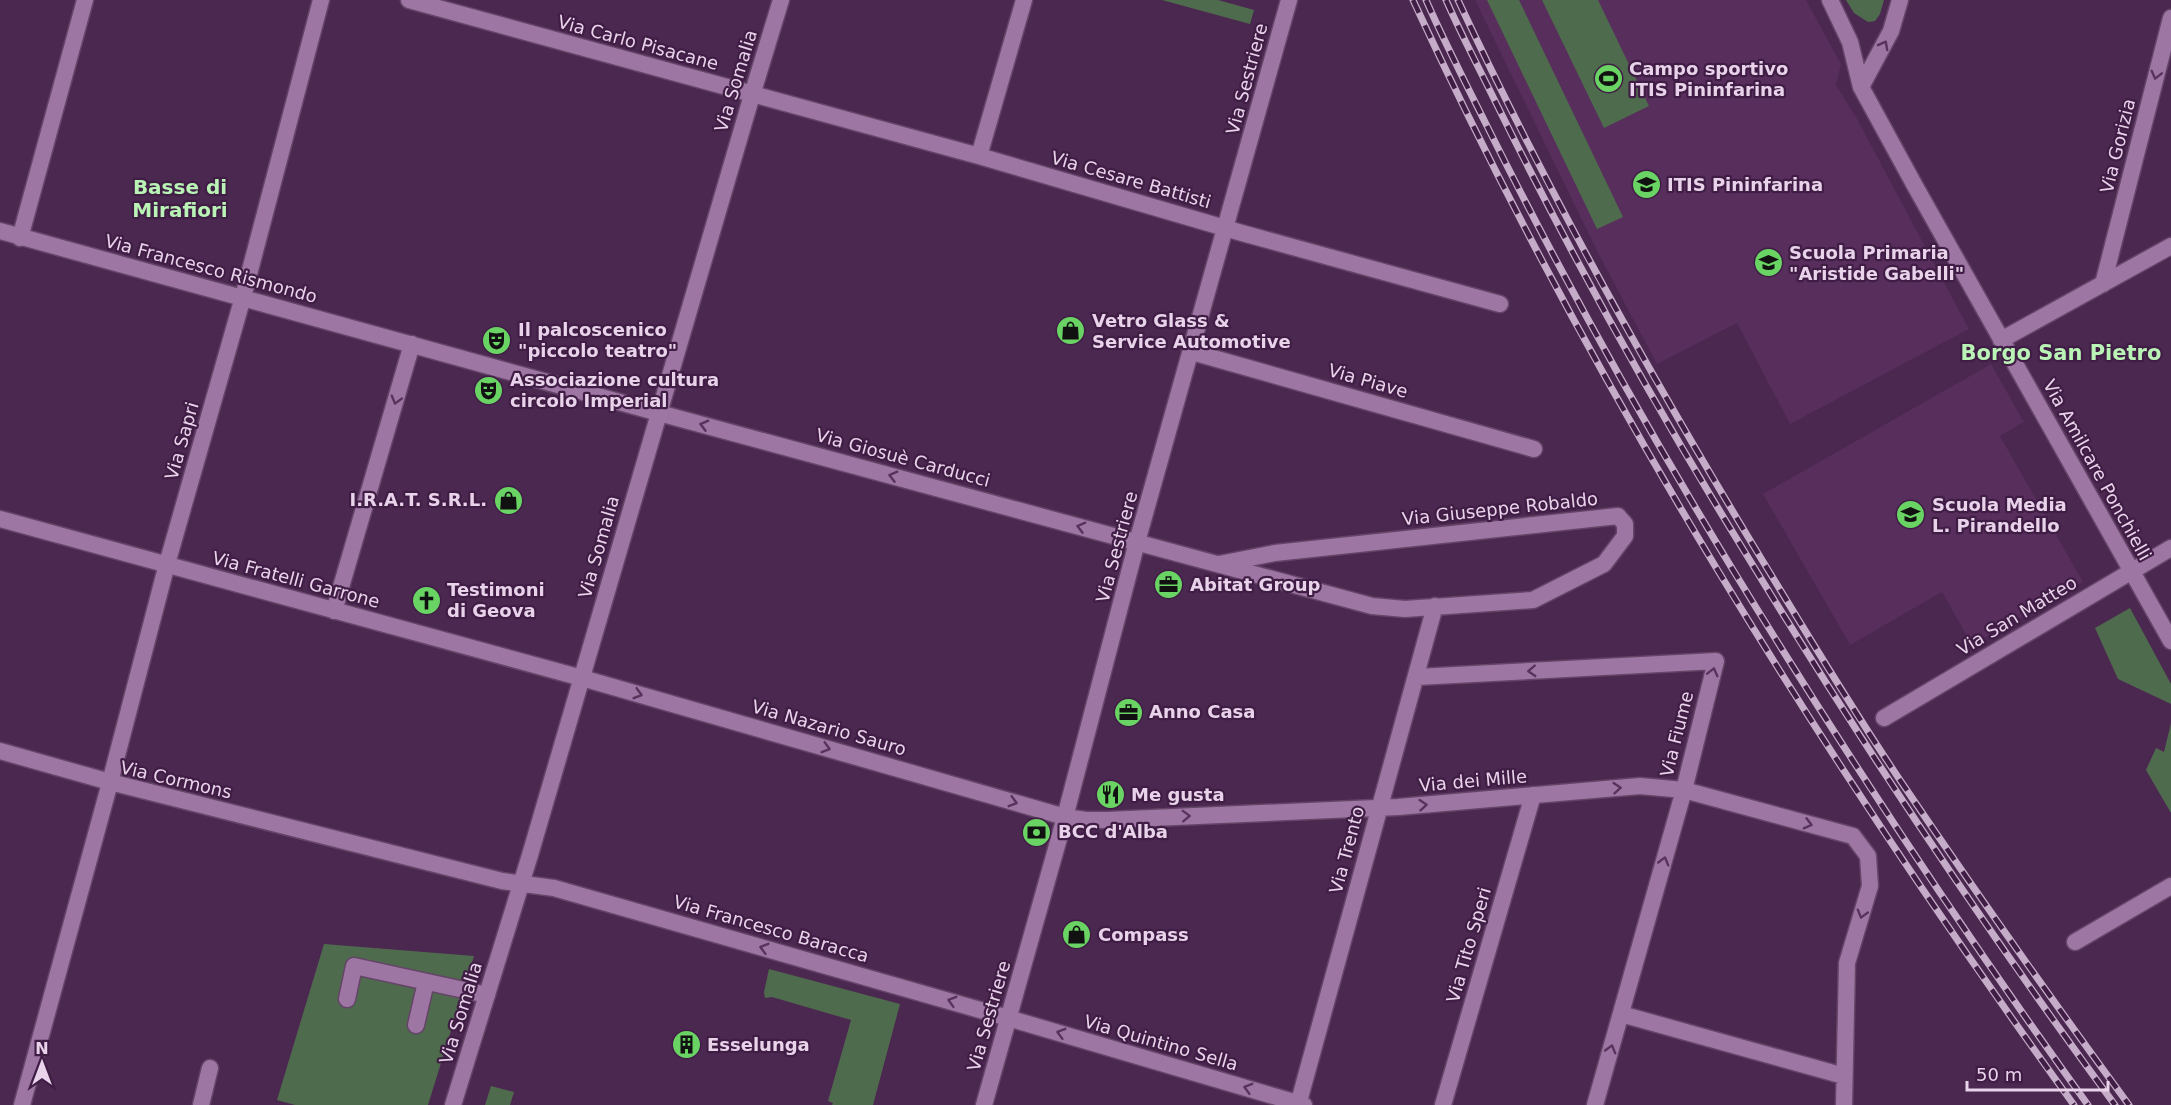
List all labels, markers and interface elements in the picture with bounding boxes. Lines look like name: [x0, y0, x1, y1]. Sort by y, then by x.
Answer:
street label: Via Carlo Pisacane: [555, 11, 721, 74]
street label: Via Sestriere: [1222, 21, 1271, 137]
street label: Via Somalia: [710, 27, 761, 134]
one-way arrow: [1877, 41, 1888, 51]
place label: Campo sportivo ITIS Pininfarina: [1629, 58, 1788, 100]
sports icon: Campo sportivo ITIS Pininfarina: [1592, 63, 1624, 95]
one-way arrow: [2151, 69, 2164, 79]
street label: Via Gorizia: [2096, 97, 2139, 195]
street label: Via Cesare Battisti: [1049, 147, 1214, 212]
school or university icon: ITIS Pininfarina: [1630, 169, 1662, 201]
place label: ITIS Pininfarina: [1667, 174, 1823, 195]
district label: Basse di Mirafiori: [132, 175, 228, 222]
street label: Via Francesco Rismondo: [103, 230, 320, 307]
place label: Scuola Primaria "Aristide Gabelli": [1789, 242, 1964, 284]
school or university icon: Scuola Primaria "Aristide Gabelli": [1752, 247, 1784, 279]
place label: Vetro Glass & Service Automotive: [1092, 310, 1291, 352]
shop icon: Vetro Glass & Service Automotive: [1055, 315, 1087, 347]
place label: Il palcoscenico "piccolo teatro": [518, 319, 677, 361]
theatre icon: Il palcoscenico "piccolo teatro": [481, 324, 513, 356]
district label: Borgo San Pietro: [1961, 341, 2161, 365]
street label: Via Piave: [1326, 359, 1410, 402]
place label: Associazione cultura circolo Imperial: [510, 369, 719, 411]
theatre icon: Associazione cultura circolo Imperial: [473, 374, 505, 406]
street label: Via Amilcare Ponchielli: [2039, 376, 2156, 564]
one-way arrow: [391, 394, 403, 405]
street label: Via Sapri: [160, 400, 203, 482]
one-way arrow: [700, 419, 710, 432]
street label: Via Giosuè Carducci: [814, 424, 993, 491]
one-way arrow: [888, 470, 898, 483]
shop icon: I.R.A.T. S.R.L.: [492, 484, 524, 516]
street label: Via Giuseppe Robaldo: [1401, 488, 1599, 529]
place label: I.R.A.T. S.R.L.: [350, 489, 487, 510]
street label: Via Sestriere: [1092, 489, 1141, 605]
street label: Via Somalia: [574, 493, 623, 601]
place label: Scuola Media L. Pirandello: [1932, 494, 2067, 536]
school or university icon: Scuola Media L. Pirandello: [1895, 499, 1927, 531]
one-way arrow: [1076, 521, 1086, 534]
street label: Via Fratelli Garrone: [210, 547, 382, 612]
office icon: Abitat Group: [1153, 569, 1185, 601]
street label: Via San Matteo: [1953, 572, 2080, 660]
place label: Abitat Group: [1190, 574, 1320, 595]
place label: Testimoni di Geova: [447, 579, 545, 621]
church icon: Testimoni di Geova: [410, 584, 442, 616]
one-way arrow: [1528, 664, 1537, 677]
one-way arrow: [1705, 668, 1718, 678]
one-way arrow: [632, 687, 643, 699]
street label: Via Fiume: [1656, 689, 1697, 779]
street label: Via Nazario Sauro: [750, 695, 909, 760]
office icon: Anno Casa: [1112, 696, 1144, 728]
place label: Anno Casa: [1149, 701, 1255, 722]
one-way arrow: [820, 741, 831, 753]
street label: Via Cormons: [118, 756, 234, 803]
street label: Via dei Mille: [1418, 765, 1528, 796]
restaurant icon: Me gusta: [1094, 779, 1126, 811]
one-way arrow: [1613, 782, 1622, 795]
place label: Me gusta: [1131, 784, 1225, 805]
one-way arrow: [1007, 795, 1018, 807]
one-way arrow: [1419, 799, 1428, 812]
street label: Via Trento: [1325, 804, 1368, 896]
one-way arrow: [1182, 810, 1191, 823]
bank icon: BCC d'Alba: [1021, 816, 1053, 848]
one-way arrow: [1802, 816, 1812, 829]
place label: BCC d'Alba: [1058, 821, 1168, 842]
one-way arrow: [1657, 856, 1669, 867]
street label: Via Tito Speri: [1442, 885, 1495, 1005]
street label: Via Francesco Baracca: [671, 891, 871, 966]
one-way arrow: [1857, 908, 1869, 919]
shop icon: Compass: [1061, 919, 1093, 951]
place label: Compass: [1098, 924, 1189, 945]
one-way arrow: [760, 942, 770, 955]
street label: Via Sestriere: [963, 958, 1014, 1074]
street label: Via Somalia: [435, 959, 486, 1066]
one-way arrow: [947, 996, 957, 1009]
street label: Via Quintino Sella: [1082, 1010, 1241, 1075]
one-way arrow: [1056, 1028, 1067, 1040]
building icon: Esselunga: [670, 1029, 702, 1061]
north arrow: [12, 1033, 72, 1093]
place label: Esselunga: [707, 1034, 810, 1055]
text: N: [35, 1039, 49, 1058]
one-way arrow: [1604, 1044, 1616, 1055]
scale bar: [1967, 1054, 2108, 1092]
text: 50 m: [1976, 1064, 2022, 1085]
one-way arrow: [1243, 1083, 1254, 1095]

